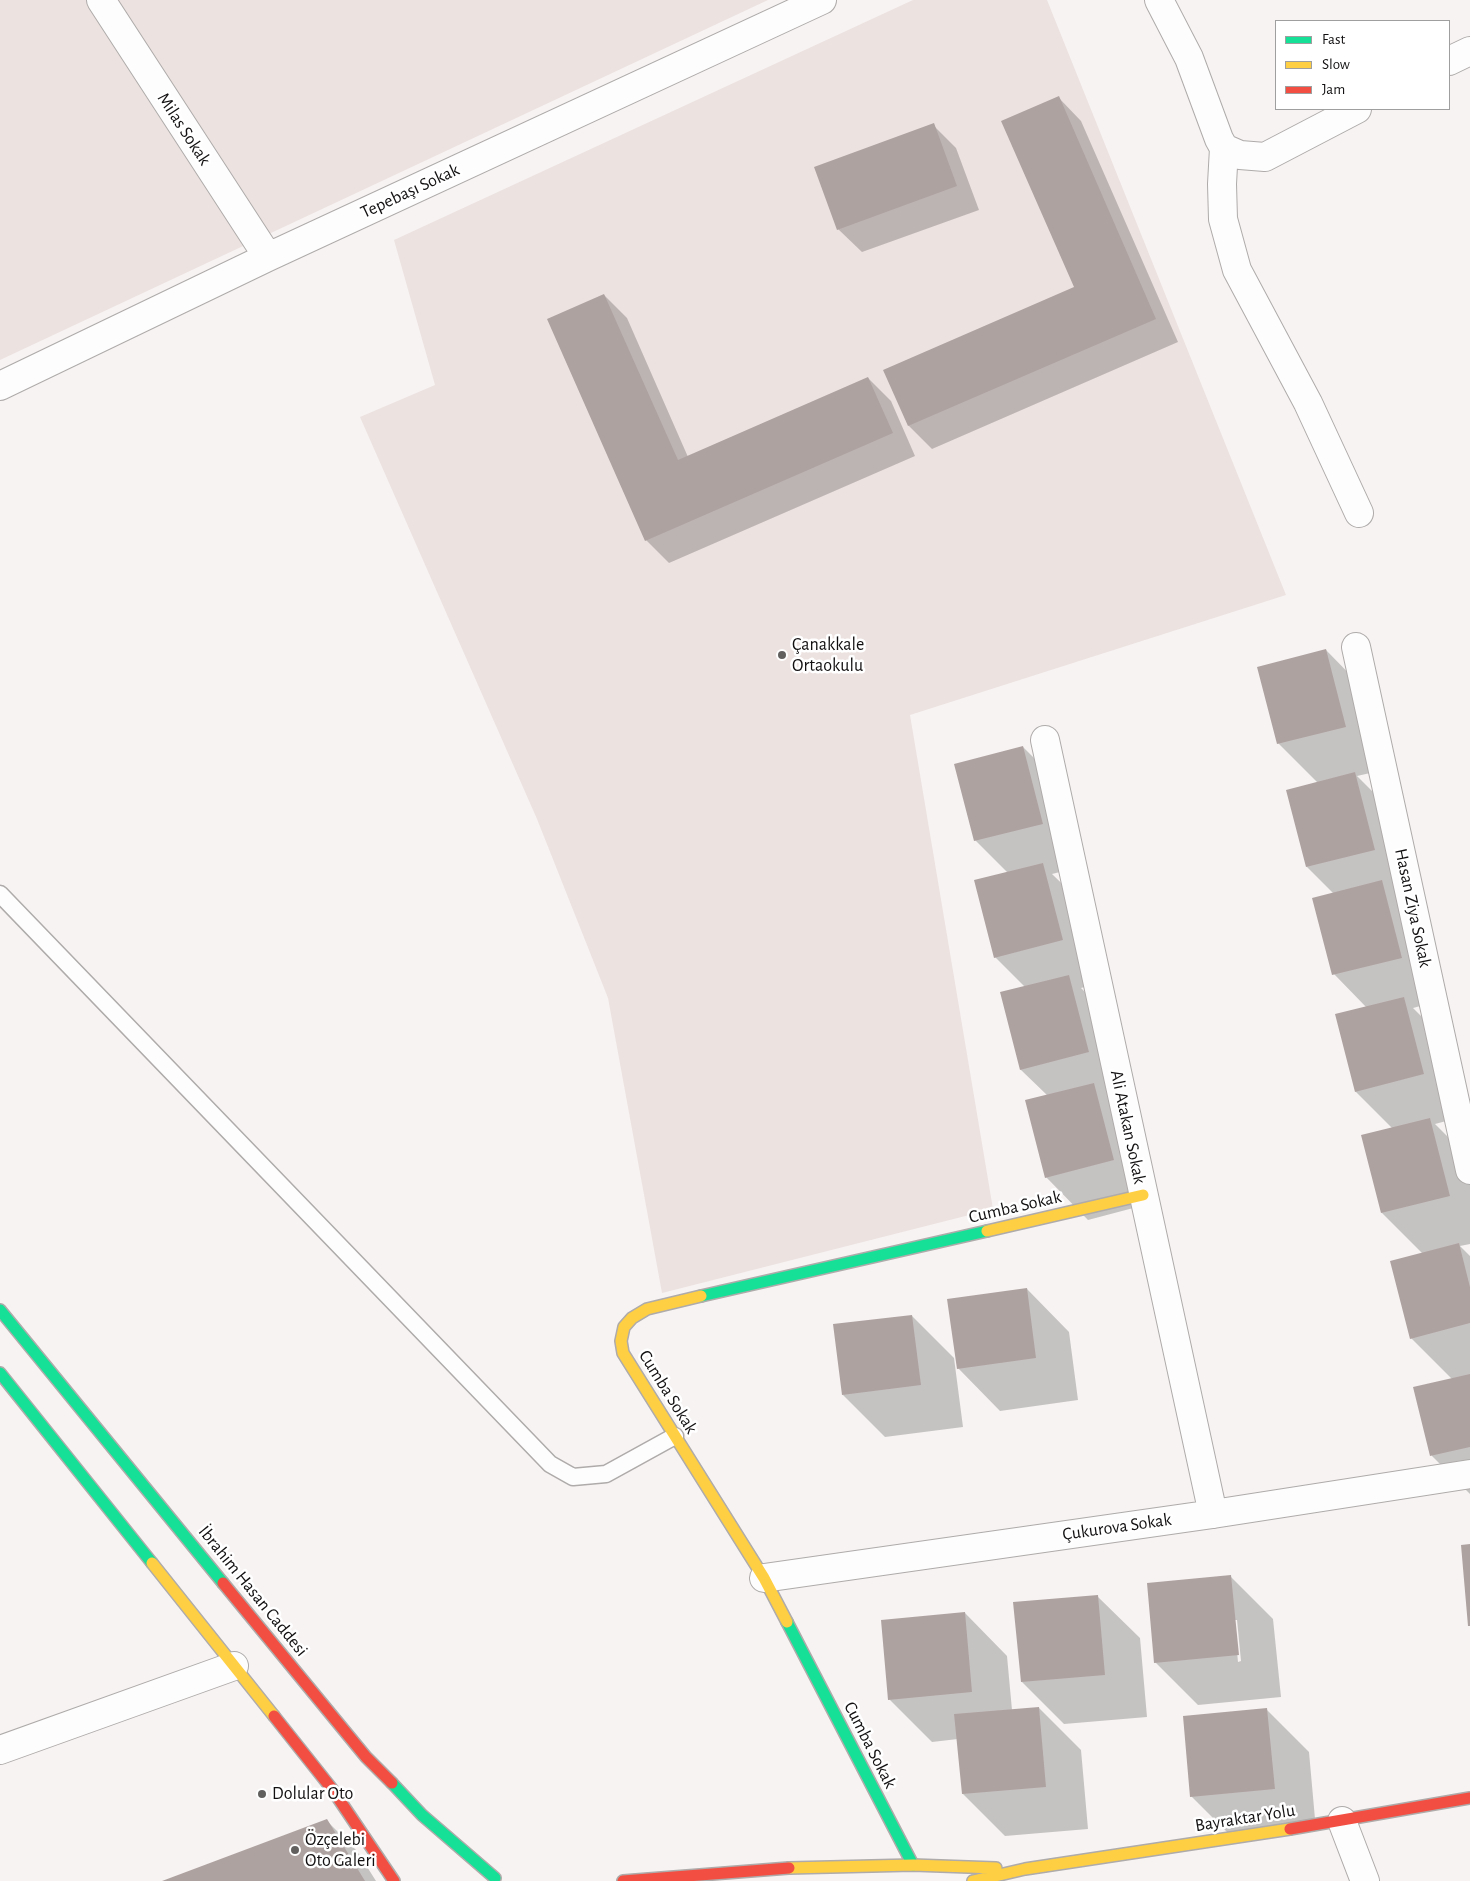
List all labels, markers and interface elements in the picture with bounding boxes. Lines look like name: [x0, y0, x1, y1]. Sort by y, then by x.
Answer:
legend: [1275, 20, 1450, 110]
text: Fast: [1322, 32, 1345, 47]
text: Slow: [1322, 57, 1350, 72]
text: Jam: [1322, 82, 1345, 97]
street label: Milas Sokak: [153, 89, 215, 169]
street label: Tepebaşı Sokak: [357, 159, 463, 223]
place label: Çanakkale Ortaokulu: [792, 634, 864, 676]
marker: Çanakkale Ortaokulu: [776, 649, 788, 661]
street label: Hasan Ziya Sokak: [1390, 846, 1436, 970]
street label: Ali Atakan Sokak: [1105, 1068, 1151, 1186]
street label: Cumba Sokak: [967, 1186, 1063, 1228]
street label: Cumba Sokak: [634, 1346, 702, 1438]
street label: Çukurova Sokak: [1061, 1509, 1173, 1545]
street label: İbrahim Hasan Caddesi: [194, 1521, 312, 1661]
street label: Cumba Sokak: [839, 1698, 901, 1792]
place label: Dolular Oto: [272, 1783, 353, 1805]
marker: Dolular Oto: [256, 1788, 268, 1800]
street label: Bayraktar Yolu: [1193, 1799, 1297, 1837]
place label: Özçelebi Oto Galeri: [305, 1829, 376, 1872]
marker: Özçelebi Oto Galeri: [289, 1844, 301, 1856]

